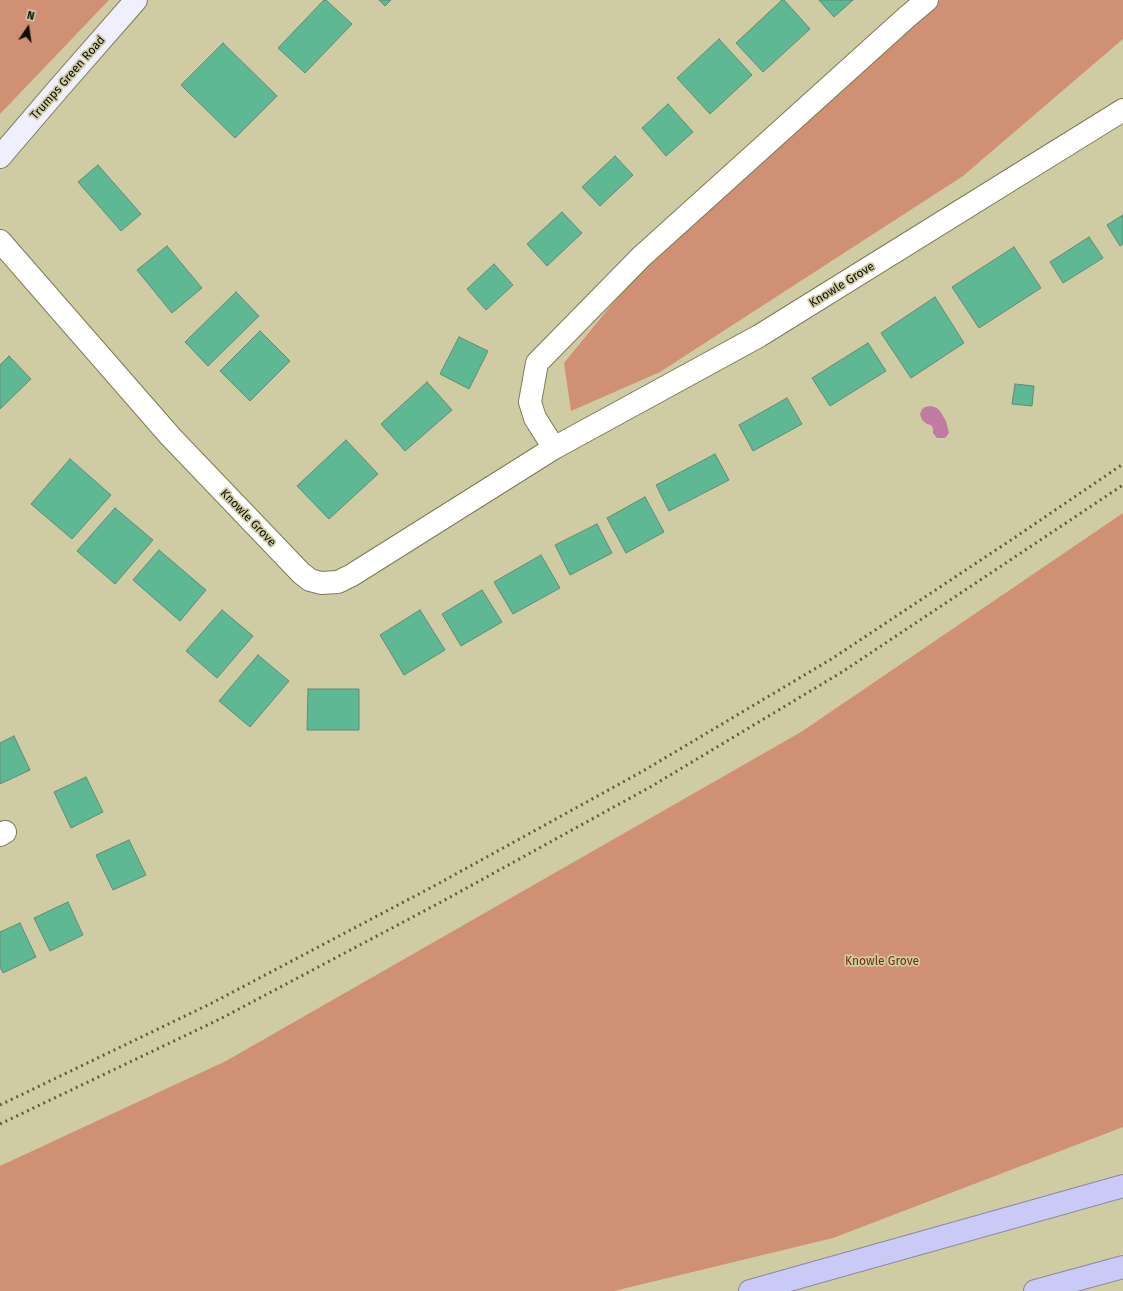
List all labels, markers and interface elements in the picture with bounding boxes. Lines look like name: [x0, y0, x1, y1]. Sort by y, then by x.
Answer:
north arrow: [8, 8, 48, 48]
text: N: [26, 9, 36, 23]
street label: Trumps Green Road: [28, 33, 108, 123]
street label: Knowle Grove: [807, 259, 877, 311]
street label: Knowle Grove: [217, 486, 279, 550]
park label: Knowle Grove: [845, 955, 919, 969]

